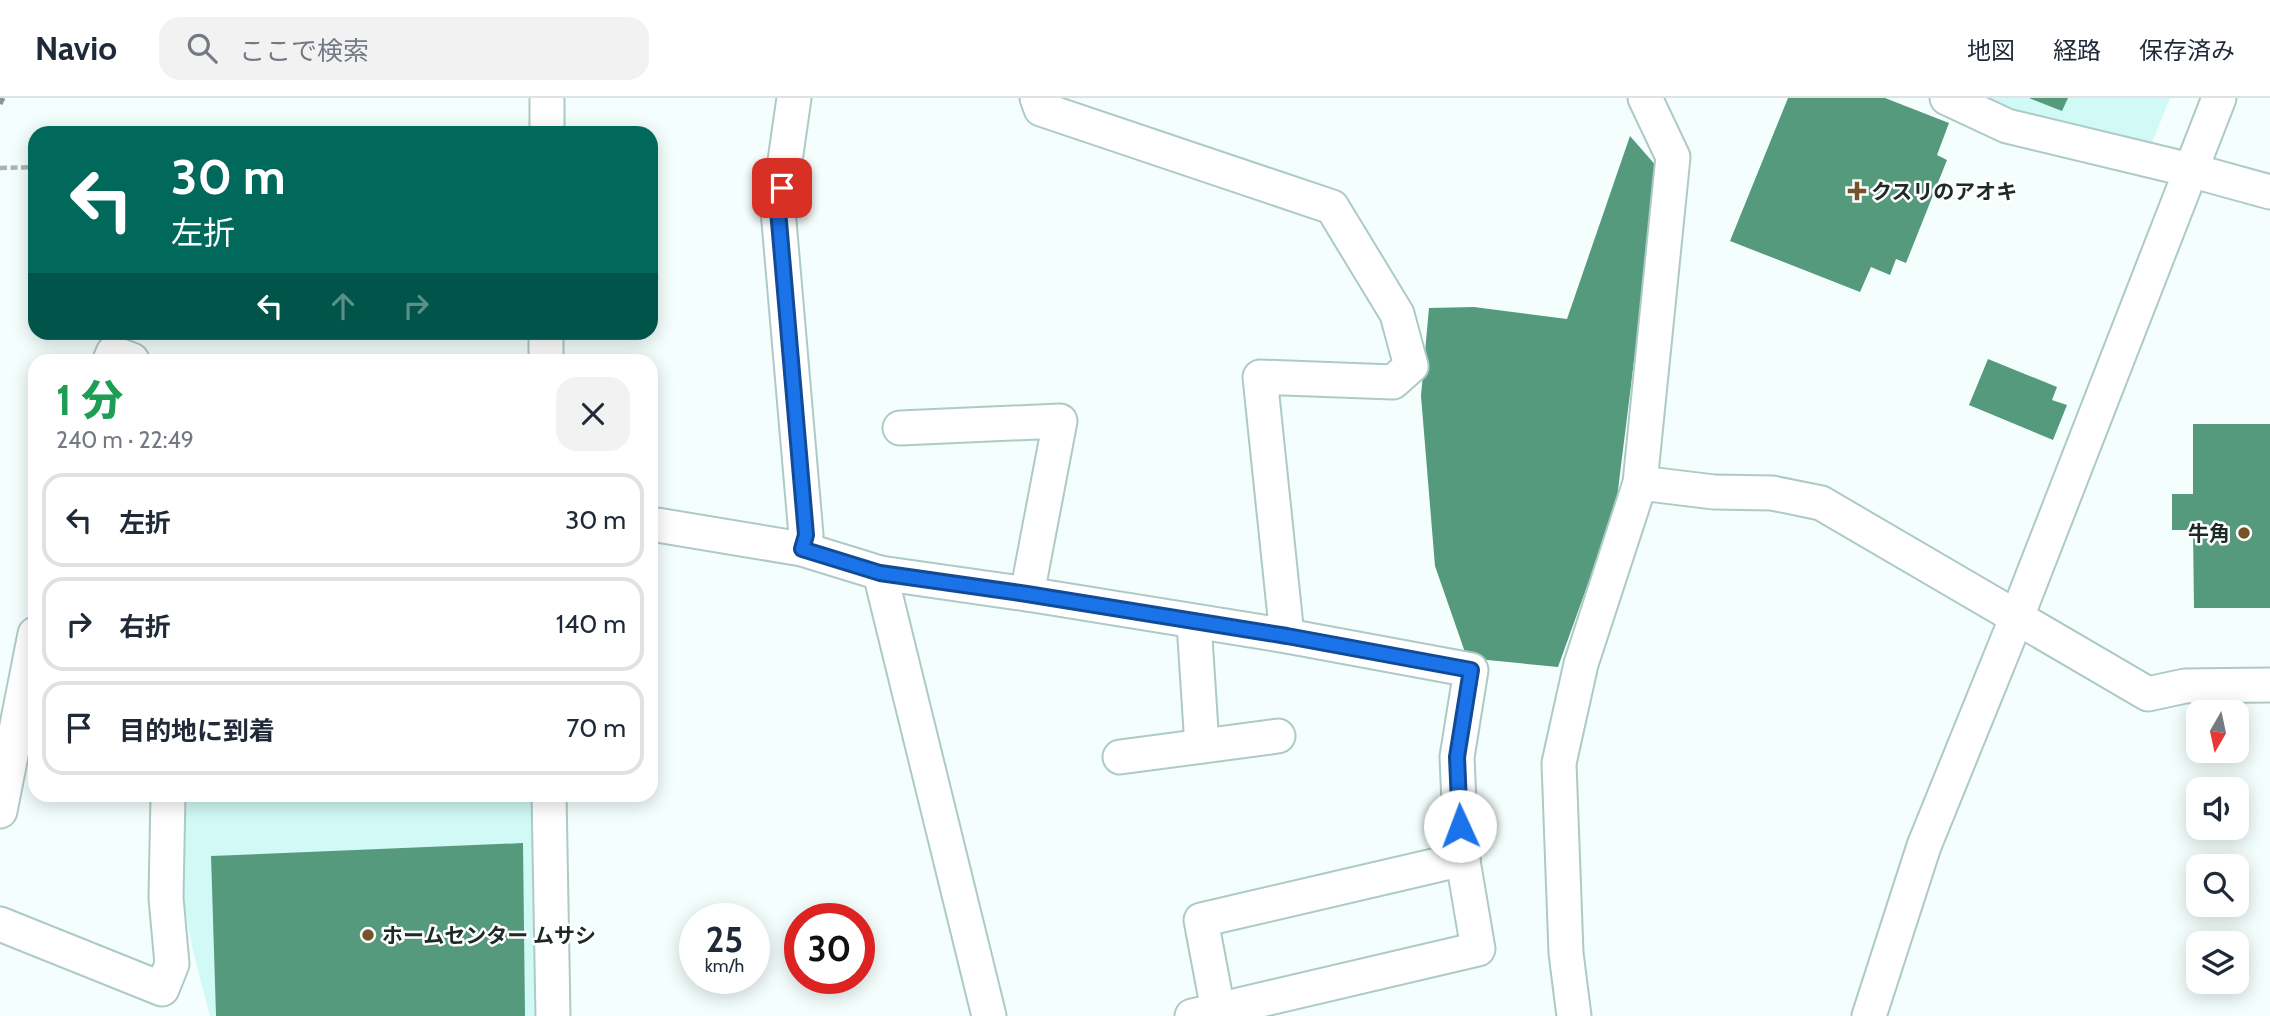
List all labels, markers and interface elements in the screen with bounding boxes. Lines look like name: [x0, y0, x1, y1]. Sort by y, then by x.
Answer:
search box: [159, 17, 649, 80]
text: Navio: [35, 28, 117, 68]
icon: search: [183, 29, 221, 67]
text: ここで検索: [239, 35, 369, 67]
text: 地図: [1967, 36, 2015, 65]
text: 経路: [2053, 36, 2101, 65]
text: 保存済み: [2139, 36, 2235, 65]
text: 30 m: [171, 147, 286, 206]
icon: left: [56, 154, 147, 245]
pin: [752, 158, 812, 218]
icon: arrive: [763, 169, 801, 207]
place label: クスリのアオキ: [1871, 179, 2017, 204]
marker: クスリのアオキ: [1849, 183, 1865, 199]
text: 左折: [171, 213, 235, 252]
icon: left: [251, 287, 289, 325]
icon: ahead: [324, 287, 362, 325]
icon: right: [397, 287, 435, 325]
text: 1 分: [56, 374, 123, 426]
button: close: [556, 377, 630, 451]
text: 240 m · 22:49: [56, 426, 194, 454]
icon: left: [60, 501, 98, 539]
text: 30 m: [565, 504, 626, 536]
text: 左折: [119, 507, 171, 539]
place label: 牛角: [2188, 521, 2230, 546]
marker: 牛角: [2236, 525, 2252, 541]
icon: right: [60, 605, 98, 643]
text: 140 m: [556, 608, 626, 640]
text: 右折: [119, 611, 171, 643]
north arrow: [2186, 700, 2249, 763]
map controls: [2186, 700, 2249, 994]
icon: arrive: [60, 709, 98, 747]
text: 70 m: [566, 712, 626, 744]
text: 目的地に到着: [119, 715, 275, 747]
button: sound: [2186, 777, 2249, 840]
position arrow: [1423, 789, 1497, 863]
button: search: [2186, 854, 2249, 917]
speed limit sign: 30: [784, 903, 875, 994]
text: 25: [706, 918, 743, 961]
place label: ホームセンター ムサシ: [382, 923, 596, 948]
marker: ホームセンター ムサシ: [360, 927, 376, 943]
button: layers: [2186, 931, 2249, 994]
text: km/h: [705, 955, 744, 977]

